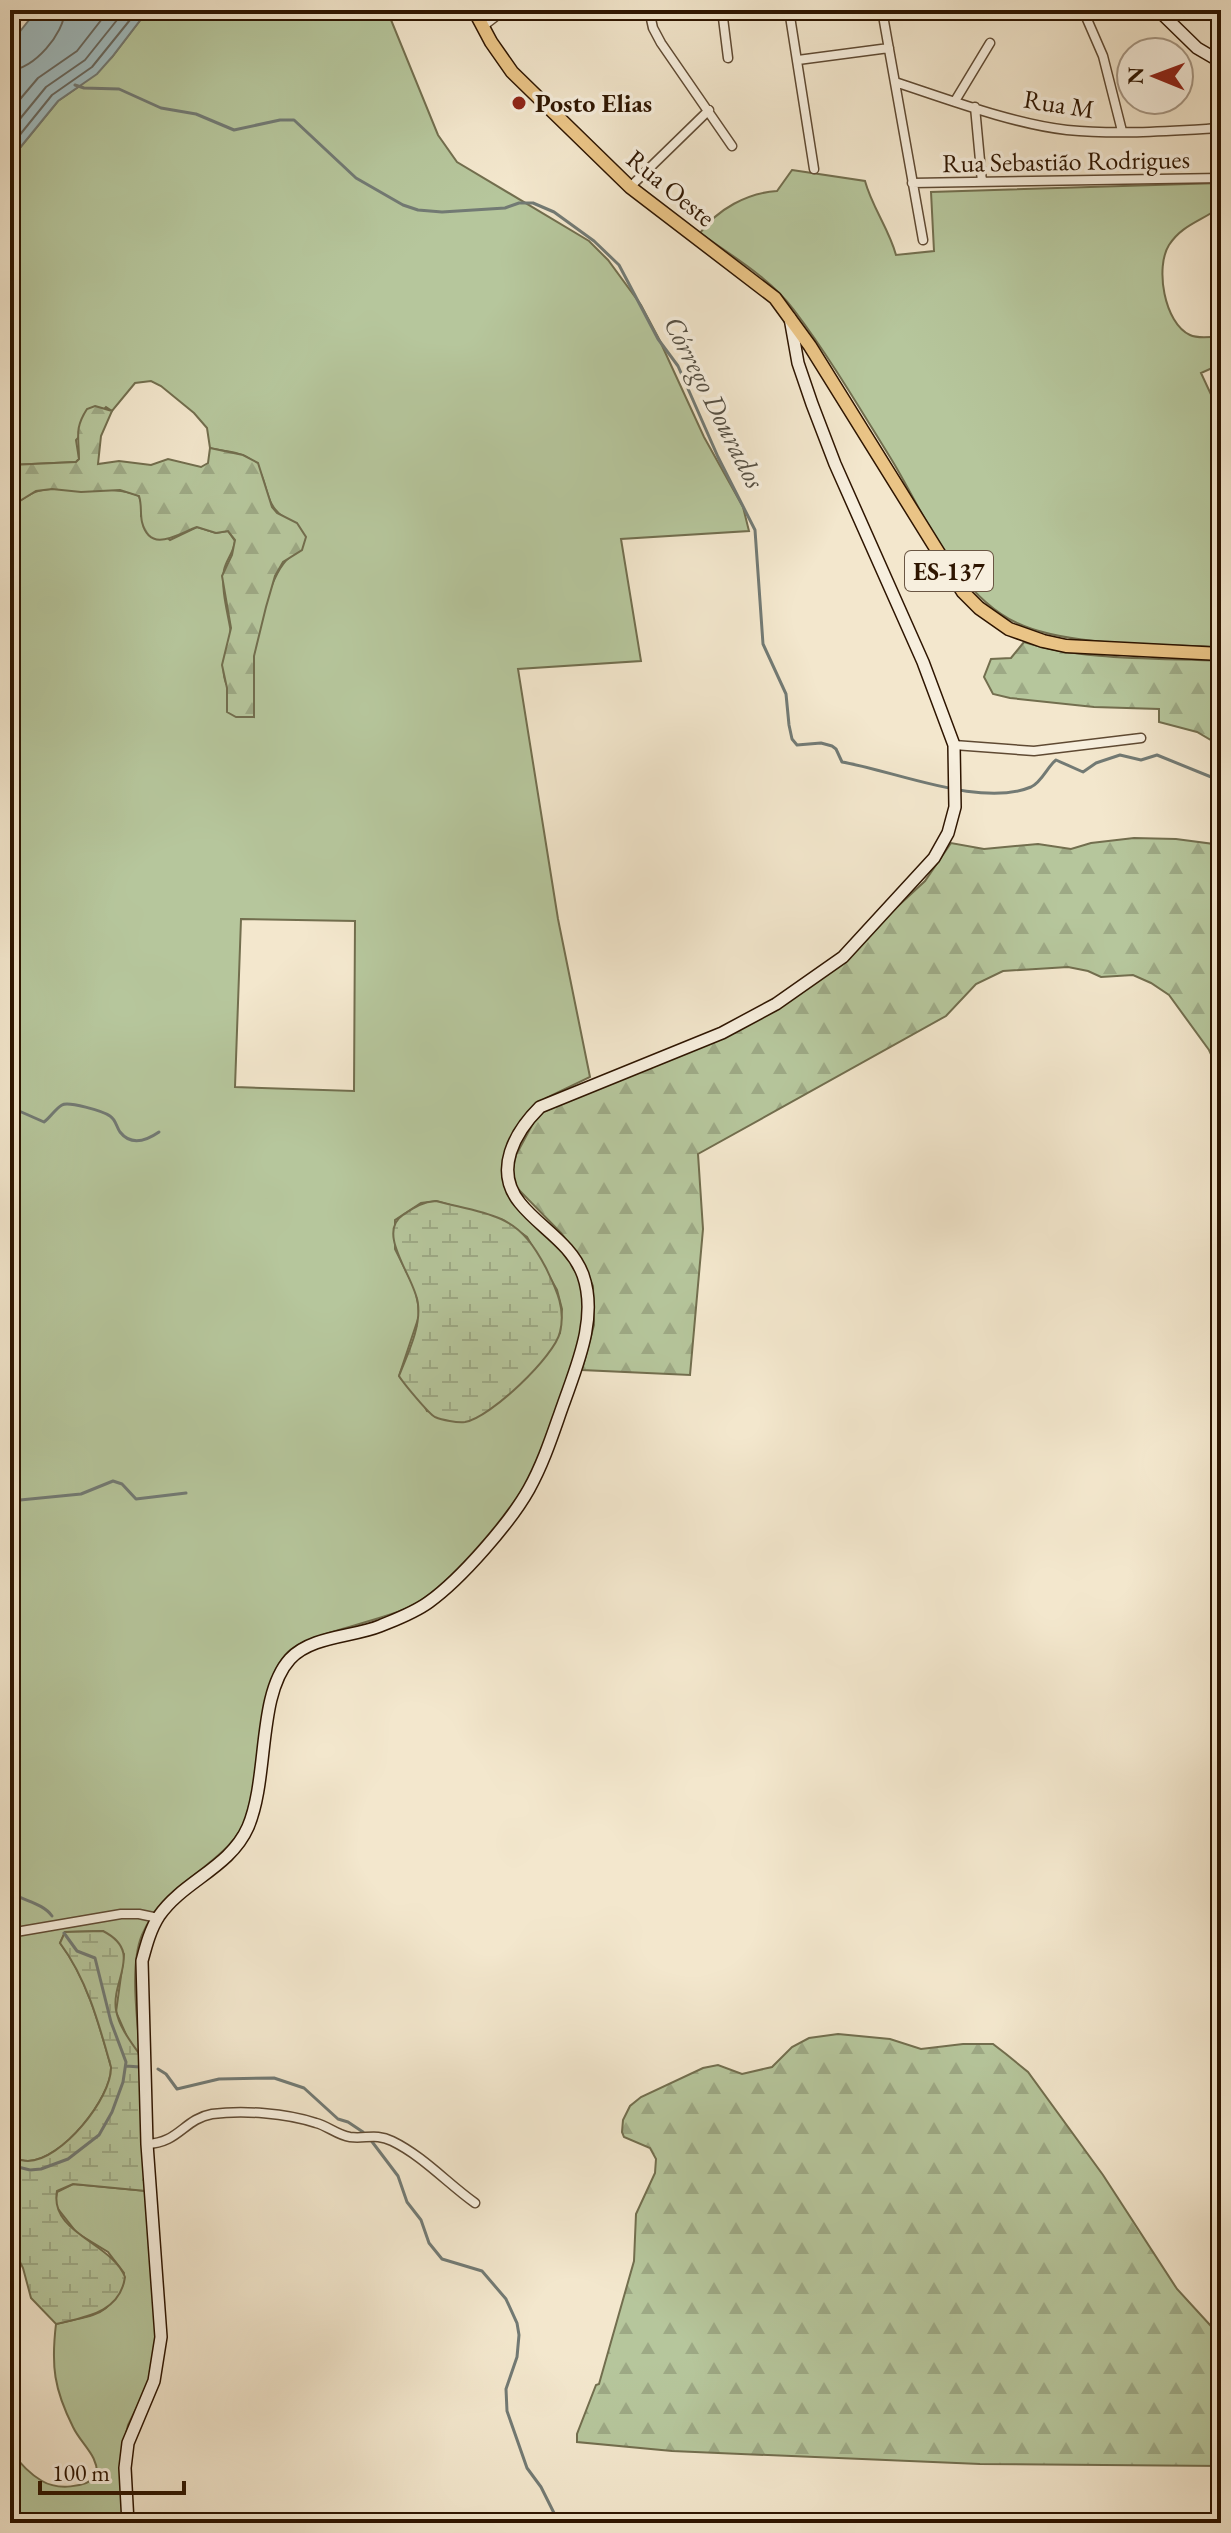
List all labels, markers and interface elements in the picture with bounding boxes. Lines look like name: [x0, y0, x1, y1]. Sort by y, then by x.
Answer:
north arrow: [1115, 36, 1195, 116]
text: N: [1121, 66, 1150, 85]
street label: Rua M: [1021, 82, 1097, 126]
place label: Posto Elias: [535, 86, 652, 120]
marker: Posto Elias: [510, 94, 528, 112]
street label: Rua Oeste: [620, 142, 722, 234]
street label: Rua Sebastião Rodrigues: [942, 142, 1190, 180]
water label: Córrego Dourados: [656, 310, 774, 494]
road number: ES-137: [905, 551, 993, 591]
scale bar: [40, 2445, 184, 2495]
text: 100 m: [52, 2457, 110, 2488]

